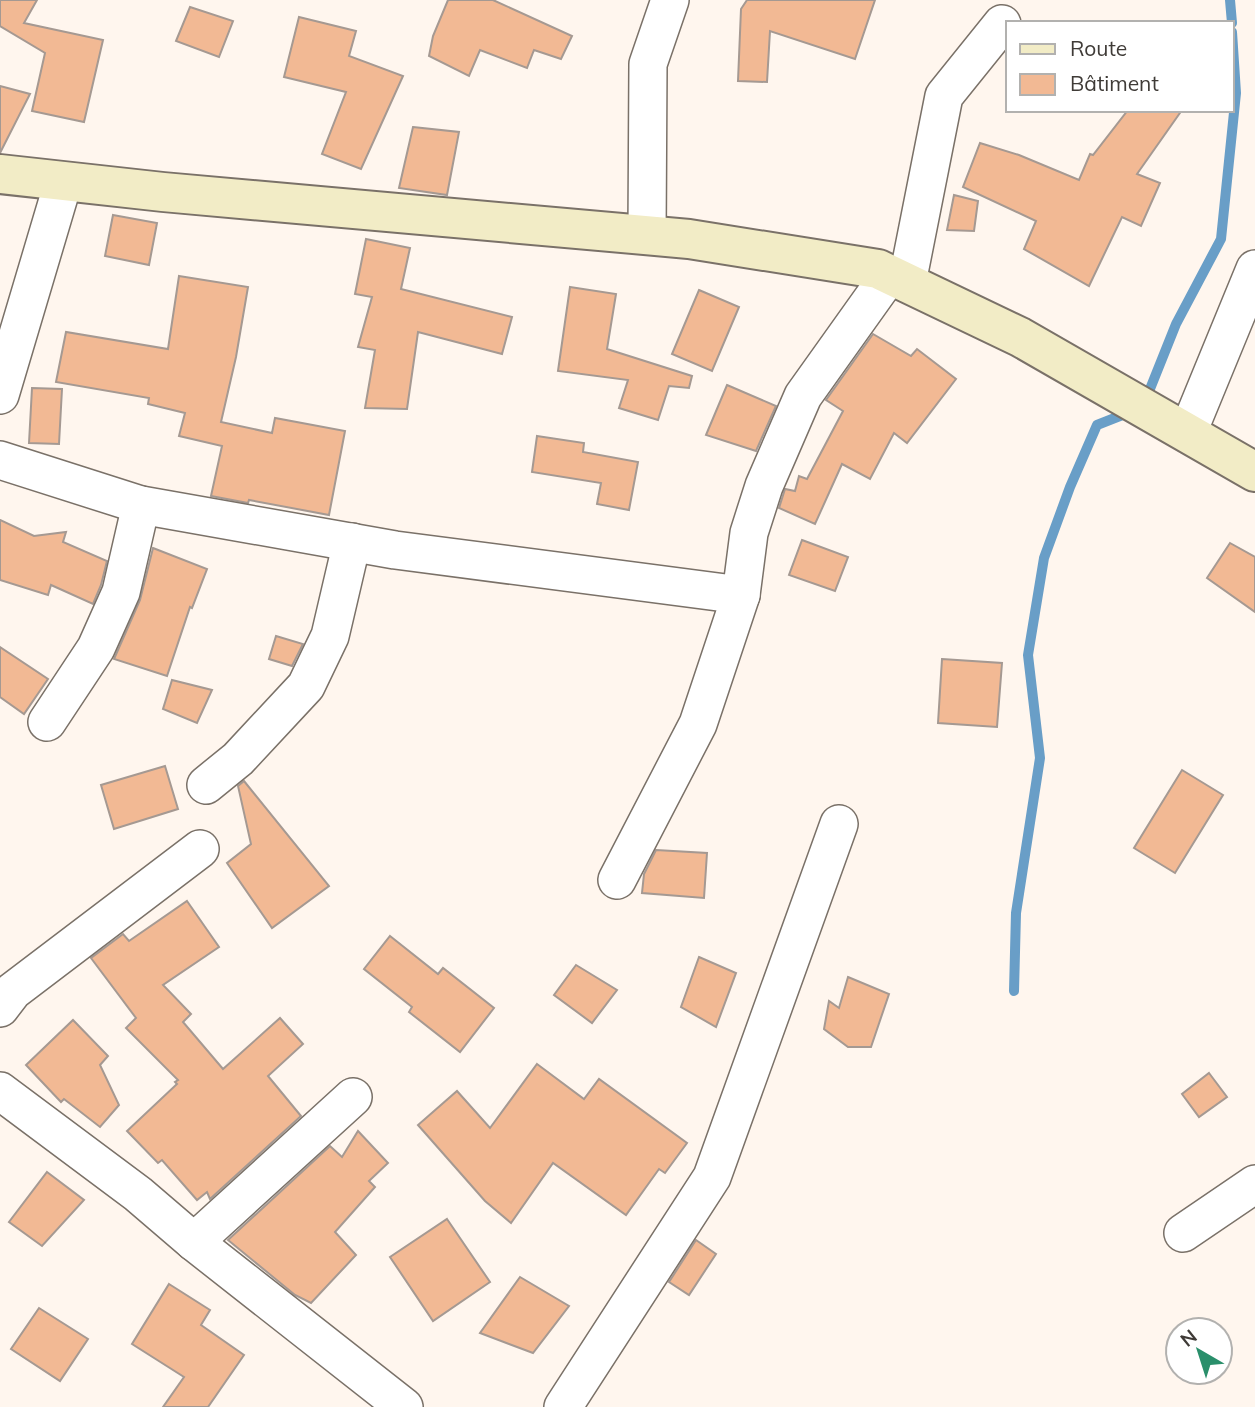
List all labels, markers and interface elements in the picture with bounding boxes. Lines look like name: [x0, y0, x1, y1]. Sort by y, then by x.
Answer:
legend: [1006, 21, 1234, 112]
text: Route: [1070, 35, 1127, 61]
text: Bâtiment: [1070, 70, 1159, 96]
north arrow: [1164, 1316, 1234, 1386]
text: N: [1175, 1324, 1201, 1352]

